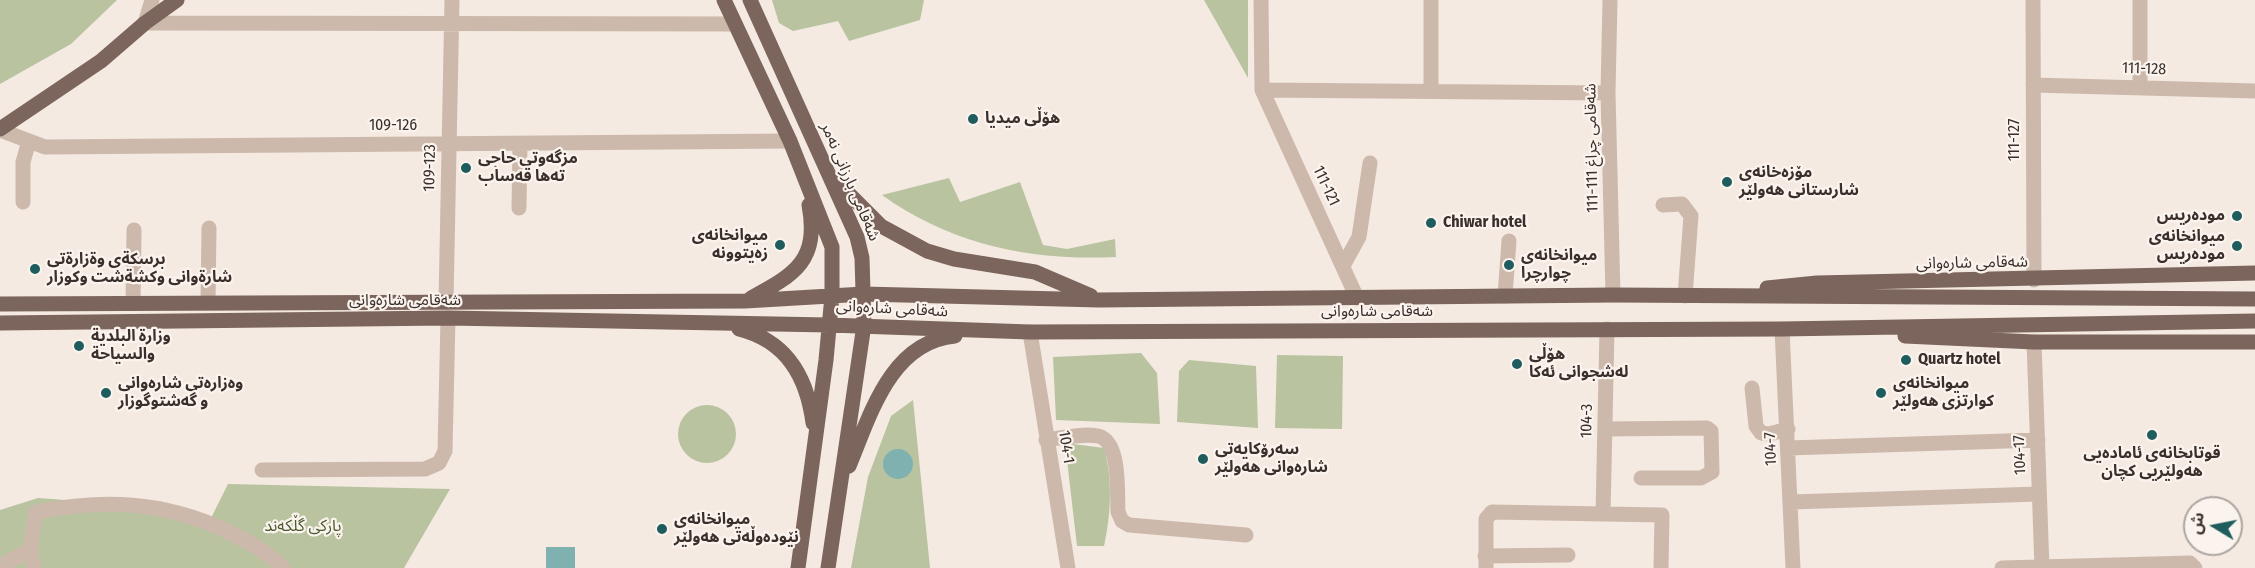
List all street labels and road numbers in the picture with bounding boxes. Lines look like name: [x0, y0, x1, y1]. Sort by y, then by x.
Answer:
street label: 111-128: [2122, 59, 2166, 79]
street label: شەقامی چراغ 111-111: [1581, 83, 1603, 213]
street label: 109-126: [369, 116, 417, 136]
street label: 111-127: [2005, 119, 2025, 161]
street label: شەقامی بارزانی نەمر: [816, 120, 884, 244]
street label: 109-123: [420, 144, 440, 192]
street label: 111-121: [1308, 163, 1344, 209]
street label: شەقامی شارەوانی: [1916, 252, 2028, 274]
street label: شەقامی شارەوانی: [349, 291, 461, 311]
street label: شەقامی شارەوانی: [836, 296, 948, 322]
street label: شەقامی شارەوانی: [1321, 302, 1433, 322]
street label: 104-3: [1577, 404, 1597, 438]
street label: 104-1: [1054, 429, 1078, 465]
street label: 104-7: [1761, 432, 1781, 466]
street label: 104-17: [2010, 435, 2030, 475]

